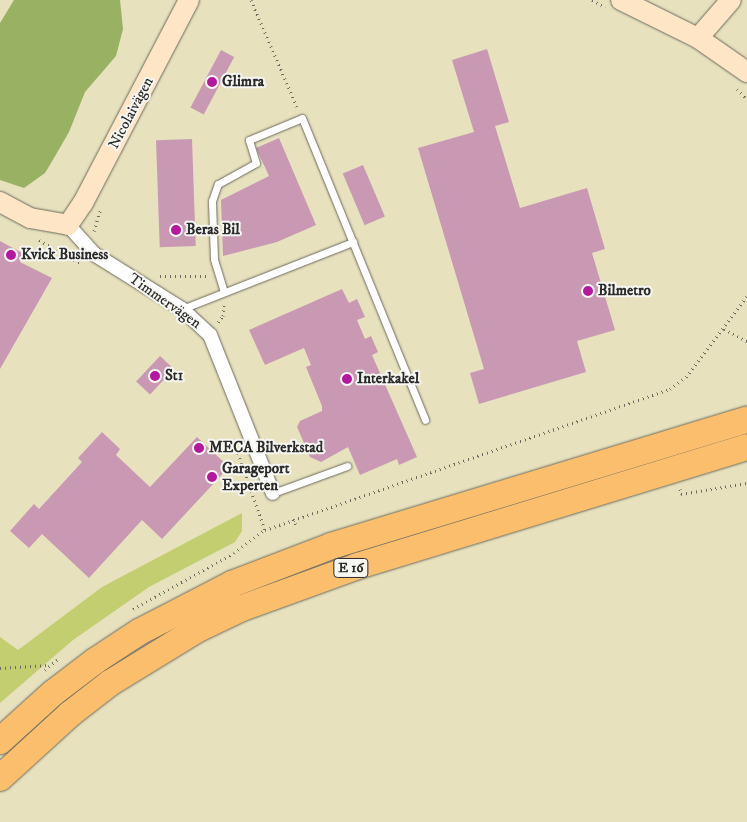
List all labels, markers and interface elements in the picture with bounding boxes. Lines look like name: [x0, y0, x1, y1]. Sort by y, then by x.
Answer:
place label: Glimra: [222, 73, 264, 91]
street label: Nicolaivägen: [105, 74, 157, 152]
marker: Glimra: [206, 76, 218, 88]
place label: Beras Bil: [186, 221, 240, 239]
marker: Beras Bil: [170, 224, 182, 236]
place label: Kvick Business: [21, 246, 108, 264]
marker: Kvick Business: [5, 249, 17, 261]
street label: Timmervägen: [125, 270, 205, 332]
place label: Bilmetro: [598, 282, 651, 300]
marker: Bilmetro: [582, 285, 594, 297]
place label: St1: [165, 367, 183, 385]
marker: St1: [149, 370, 161, 382]
place label: Interkakel: [357, 370, 419, 388]
marker: Interkakel: [341, 373, 353, 385]
place label: MECA Bilverkstad: [209, 439, 323, 457]
marker: MECA Bilverkstad: [193, 442, 205, 454]
place label: Garageport Experten: [222, 459, 289, 494]
marker: Garageport Experten: [206, 471, 218, 483]
road number: E 16: [332, 556, 370, 580]

